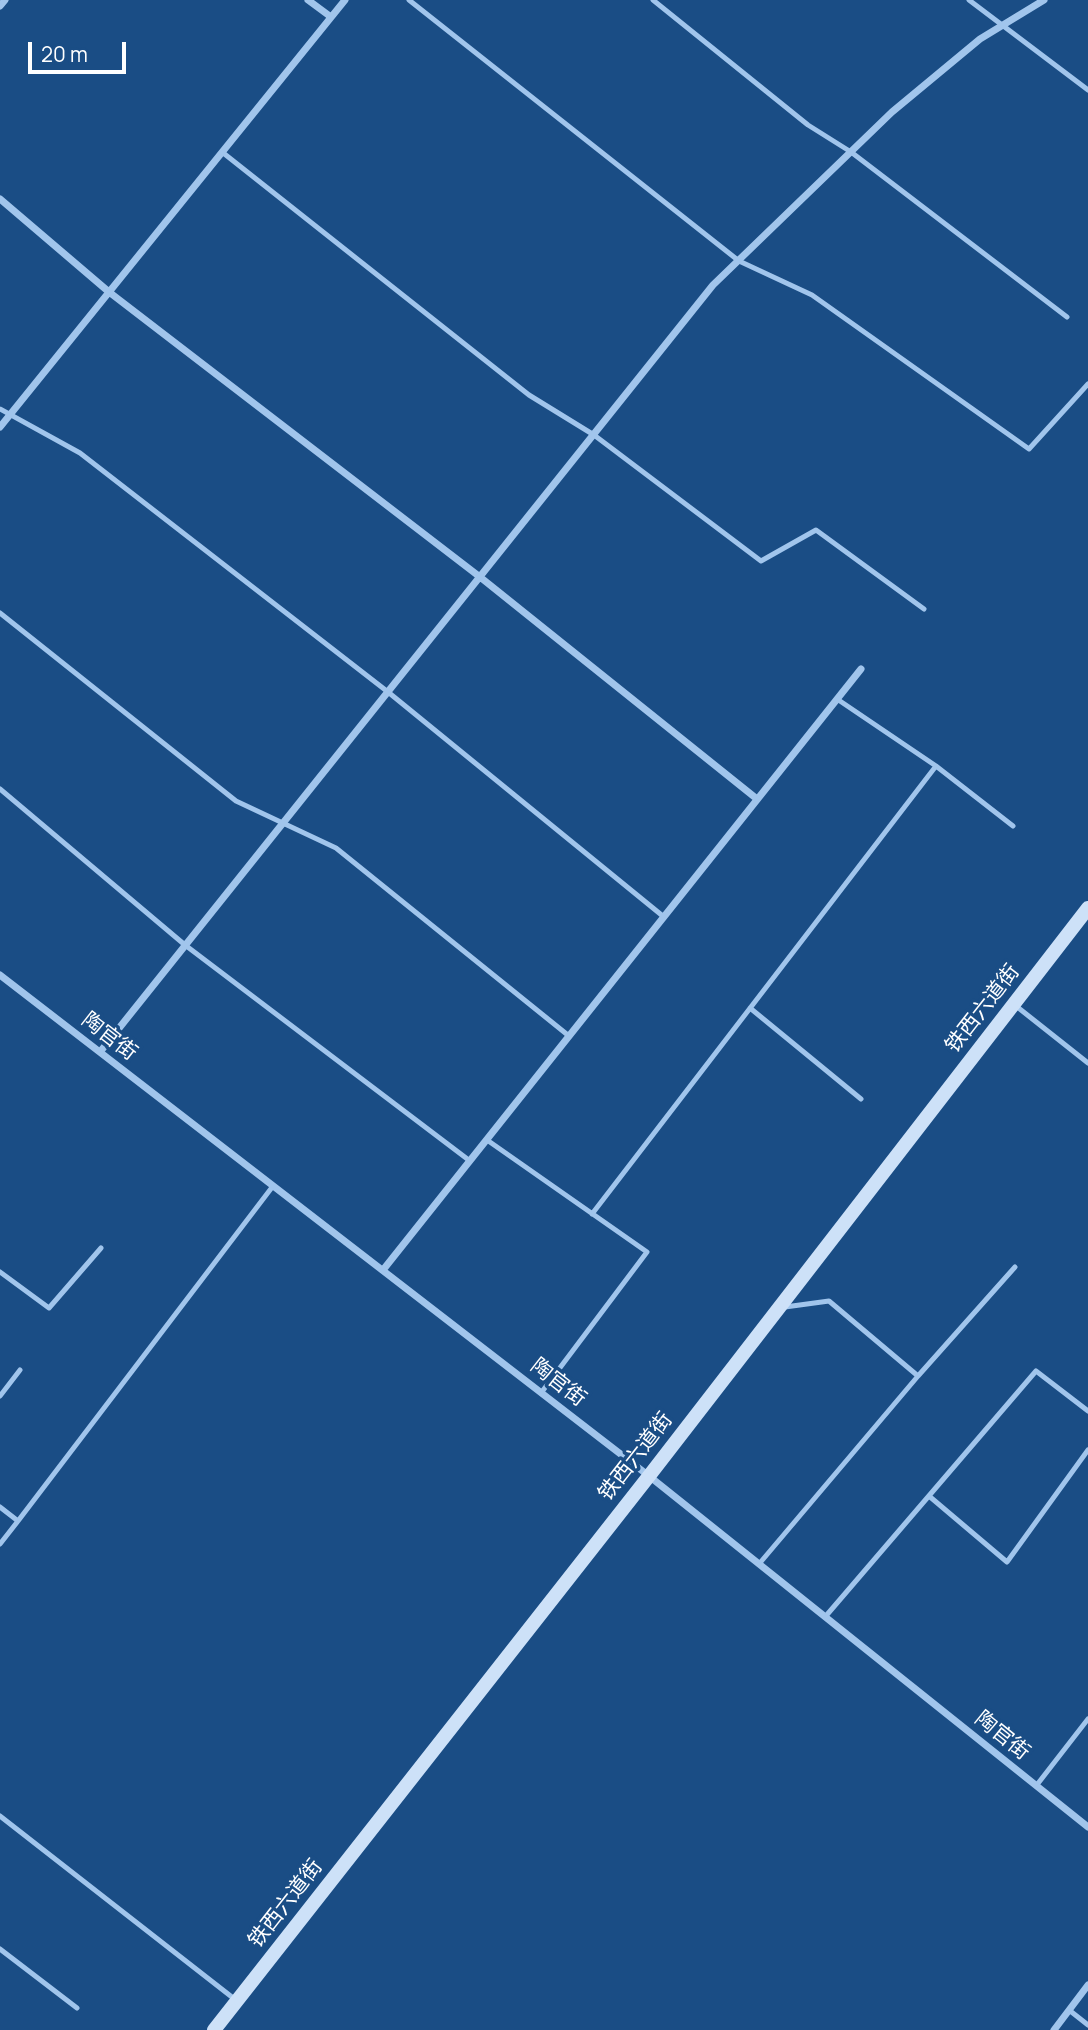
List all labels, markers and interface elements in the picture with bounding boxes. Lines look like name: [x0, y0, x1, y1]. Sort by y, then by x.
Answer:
scale bar: [32, 28, 130, 72]
text: 20 m: [41, 40, 88, 68]
street label: 铁西六道街: [941, 960, 1025, 1058]
street label: 陶官街: [76, 1008, 142, 1066]
street label: 陶官街: [525, 1354, 591, 1412]
street label: 铁西六道街: [594, 1408, 678, 1506]
street label: 陶官街: [970, 1706, 1034, 1766]
street label: 铁西六道街: [244, 1855, 328, 1953]

